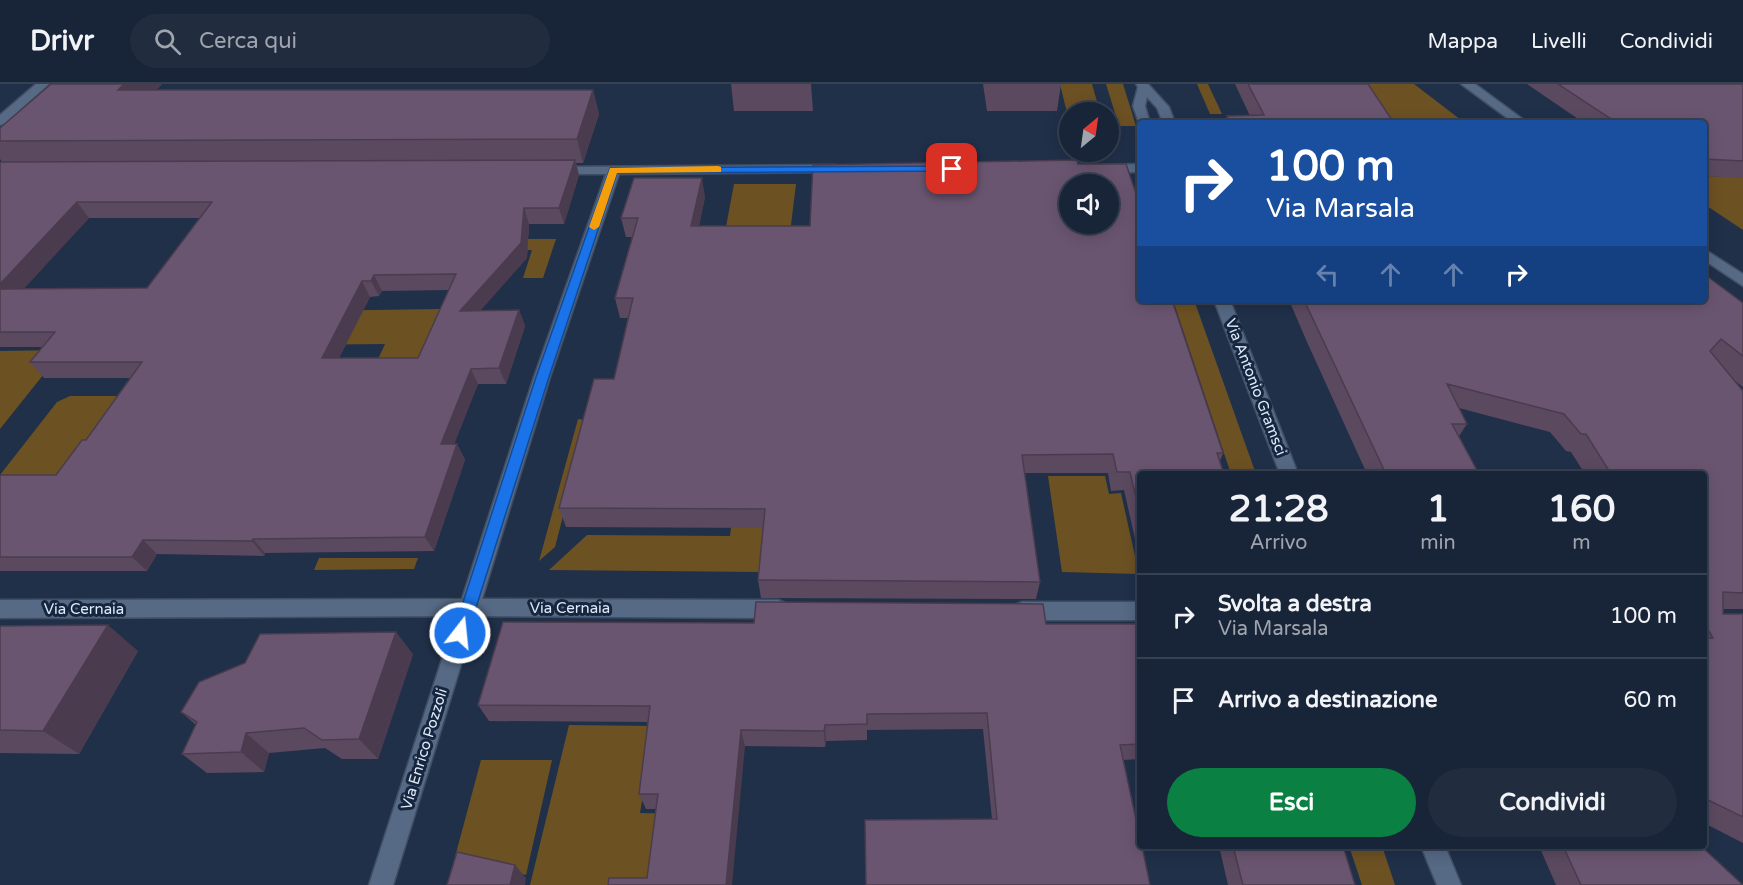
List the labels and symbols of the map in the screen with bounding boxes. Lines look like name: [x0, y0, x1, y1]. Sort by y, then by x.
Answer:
north arrow: [1059, 102, 1119, 162]
pin: [926, 143, 977, 194]
street label: Via Antonio Gramsci: [1222, 316, 1290, 458]
street label: Via Cernaia: [530, 599, 610, 617]
street label: Via Cernaia: [44, 600, 124, 618]
position arrow: [428, 601, 492, 665]
street label: Via Enrico Pozzoli: [397, 686, 451, 812]

